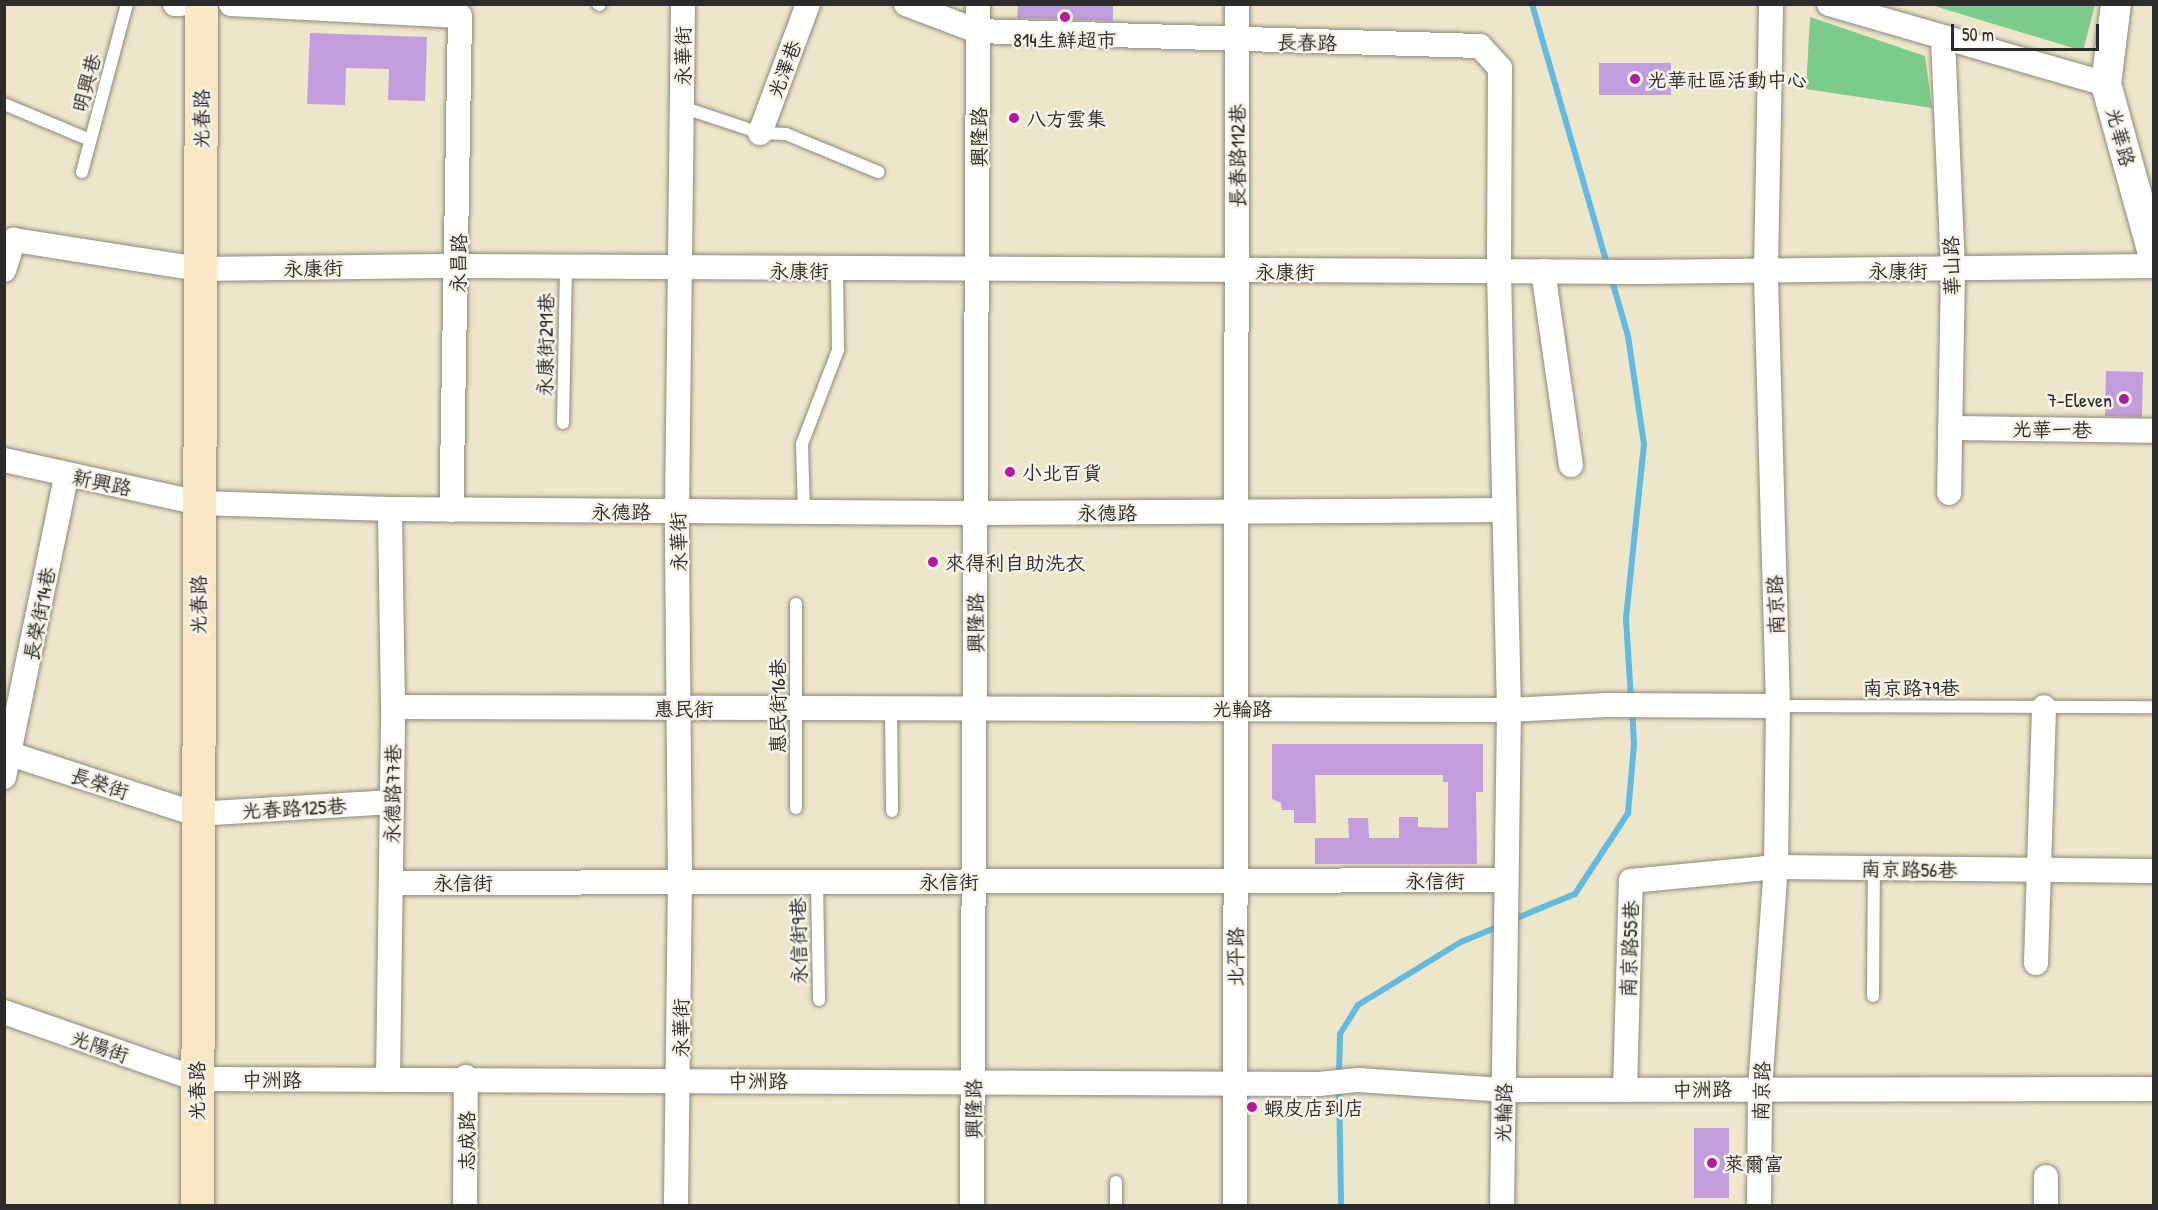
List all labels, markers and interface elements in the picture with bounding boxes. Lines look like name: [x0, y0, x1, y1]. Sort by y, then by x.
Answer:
marker: 814生鮮超市: [1058, 10, 1072, 24]
scale bar: [1954, 12, 2102, 50]
text: 50 m: [1962, 22, 1994, 47]
street label: 永華街: [670, 26, 694, 86]
place label: 814生鮮超市: [1013, 27, 1117, 51]
street label: 長春路: [1277, 29, 1337, 55]
street label: 光澤巷: [762, 37, 806, 101]
street label: 明興巷: [67, 51, 105, 115]
place label: 光華社區活動中心: [1647, 67, 1807, 91]
marker: 光華社區活動中心: [1628, 72, 1642, 86]
street label: 光春路: [189, 89, 213, 149]
street label: 長春路112巷: [1225, 104, 1249, 208]
street label: 光華路: [2102, 105, 2140, 169]
place label: 八方雲集: [1026, 106, 1106, 130]
street label: 興隆路: [966, 107, 990, 167]
marker: 八方雲集: [1007, 111, 1021, 125]
street label: 永昌路: [445, 233, 471, 293]
street label: 華山路: [1938, 236, 1964, 296]
street label: 永康街: [283, 255, 343, 281]
street label: 永康街: [769, 258, 829, 282]
street label: 永康街: [1868, 258, 1928, 282]
street label: 永康街: [1255, 259, 1315, 283]
street label: 永康街291巷: [532, 293, 558, 397]
place label: 7-Eleven: [2047, 387, 2112, 411]
marker: 7-Eleven: [2117, 392, 2131, 406]
street label: 光華一巷: [2012, 416, 2092, 442]
place label: 小北百貨: [1022, 460, 1102, 484]
street label: 新興路: [70, 464, 134, 500]
marker: 小北百貨: [1003, 465, 1017, 479]
street label: 永德路: [591, 499, 651, 523]
street label: 永德路: [1077, 500, 1137, 524]
street label: 永華街: [665, 512, 691, 572]
place label: 來得利自助洗衣: [945, 550, 1085, 574]
marker: 來得利自助洗衣: [926, 555, 940, 569]
street label: 長榮街14巷: [18, 565, 60, 663]
street label: 光春路: [186, 575, 210, 635]
street label: 南京路: [1762, 575, 1788, 635]
street label: 興隆路: [963, 593, 987, 653]
street label: 惠民街16巷: [765, 658, 789, 754]
street label: 南京路79巷: [1862, 675, 1960, 699]
street label: 惠民街: [654, 696, 714, 720]
street label: 光輪路: [1212, 696, 1272, 720]
street label: 永德路77巷: [379, 744, 405, 844]
street label: 長榮街: [68, 762, 132, 804]
street label: 光春路125巷: [241, 793, 347, 823]
street label: 南京路56巷: [1861, 856, 1957, 882]
street label: 永信街: [1405, 868, 1465, 892]
street label: 永信街: [919, 869, 979, 893]
street label: 永信街: [433, 870, 493, 894]
street label: 永信街9巷: [785, 897, 811, 985]
street label: 南京路55巷: [1615, 900, 1643, 998]
street label: 北平路: [1223, 927, 1247, 987]
street label: 永華街: [668, 998, 692, 1058]
street label: 光陽街: [68, 1025, 132, 1067]
street label: 光春路: [184, 1061, 208, 1121]
street label: 南京路: [1748, 1061, 1774, 1121]
street label: 中洲路: [242, 1067, 302, 1091]
street label: 中洲路: [728, 1068, 788, 1092]
street label: 中洲路: [1672, 1076, 1732, 1102]
street label: 興隆路: [961, 1079, 985, 1139]
street label: 光輪路: [1490, 1083, 1516, 1143]
place label: 蝦皮店到店: [1264, 1095, 1364, 1119]
marker: 蝦皮店到店: [1245, 1100, 1259, 1114]
street label: 志成路: [454, 1111, 478, 1171]
place label: 萊爾富: [1724, 1151, 1784, 1175]
marker: 萊爾富: [1705, 1156, 1719, 1170]

